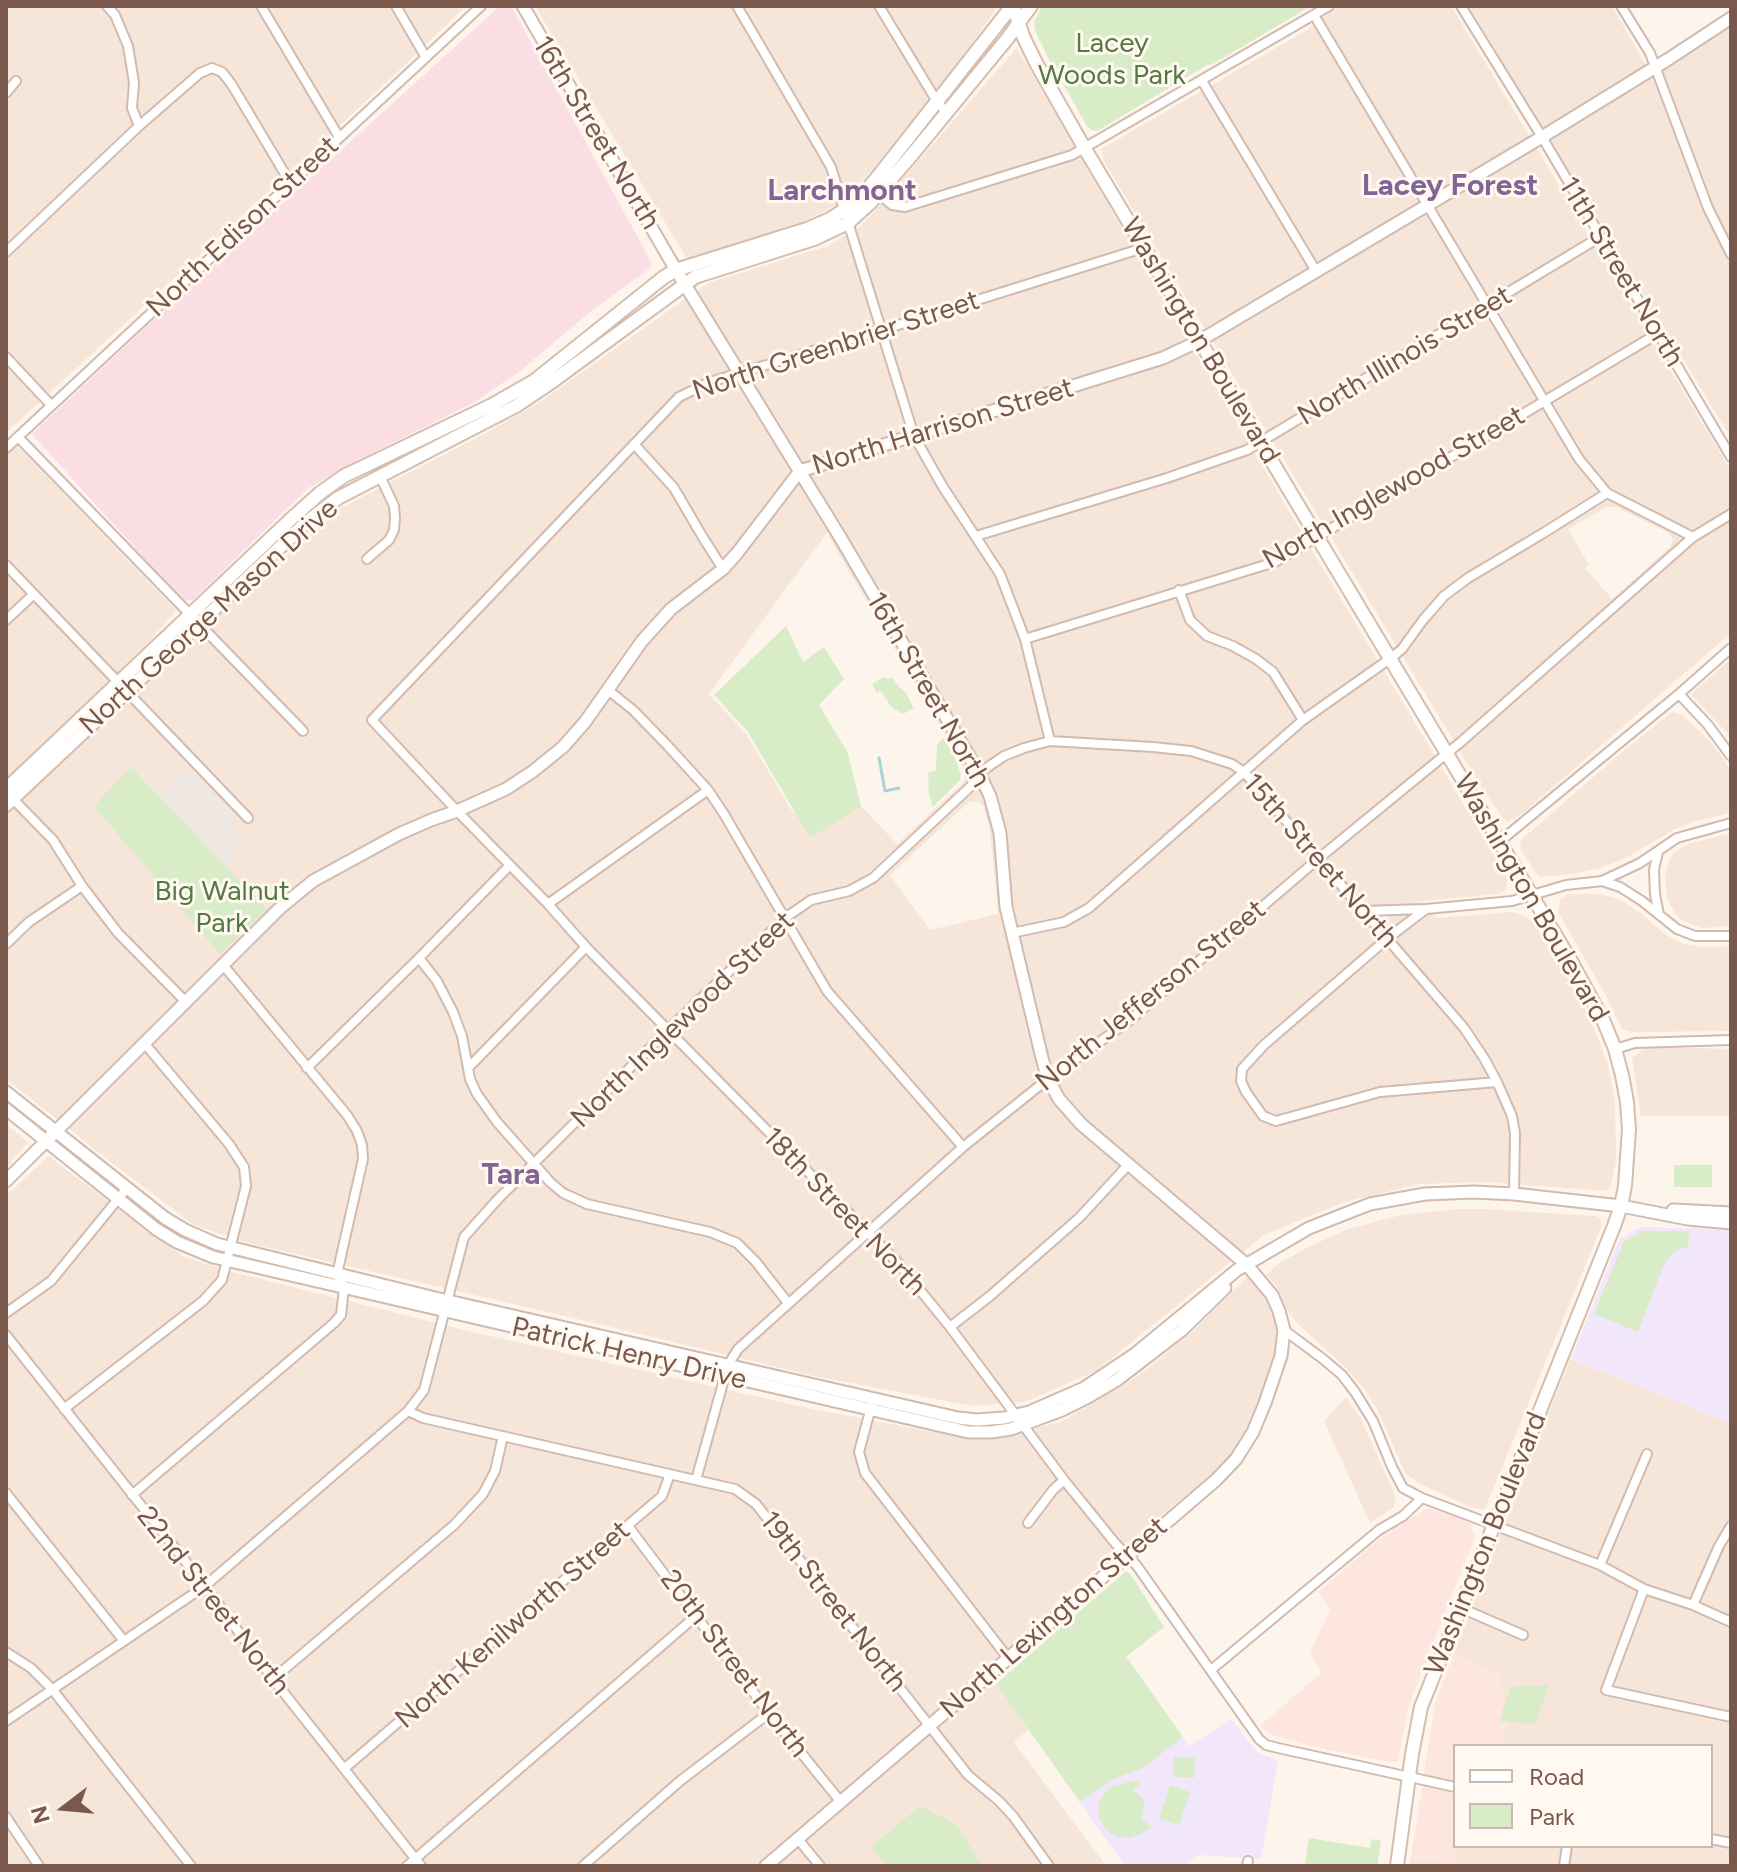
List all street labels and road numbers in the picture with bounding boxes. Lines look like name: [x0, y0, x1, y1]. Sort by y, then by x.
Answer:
street label: 16th Street North: [525, 30, 667, 236]
street label: North Edison Street: [140, 129, 346, 325]
street label: 11th Street North: [1551, 171, 1691, 373]
street label: Washington Boulevard: [1113, 212, 1287, 470]
street label: North Illinois Street: [1292, 279, 1518, 433]
street label: North Greenbrier Street: [688, 284, 984, 408]
street label: North Harrison Street: [808, 371, 1078, 483]
street label: North Inglewood Street: [1257, 399, 1531, 577]
street label: North George Mason Drive: [73, 492, 345, 742]
street label: 16th Street North: [859, 587, 997, 793]
street label: 15th Street North: [1235, 767, 1405, 955]
street label: Washington Boulevard: [1446, 768, 1616, 1028]
street label: North Jefferson Street: [1029, 893, 1273, 1099]
street label: North Inglewood Street: [564, 905, 802, 1135]
street label: 18th Street North: [755, 1121, 933, 1303]
street label: Patrick Henry Drive: [508, 1311, 750, 1397]
street label: Washington Boulevard: [1418, 1407, 1554, 1681]
street label: 22nd Street North: [129, 1500, 297, 1702]
street label: 19th Street North: [752, 1505, 914, 1699]
street label: North Lexington Street: [934, 1510, 1174, 1726]
street label: North Kenilworth Street: [389, 1514, 637, 1736]
street label: 20th Street North: [653, 1564, 815, 1764]

